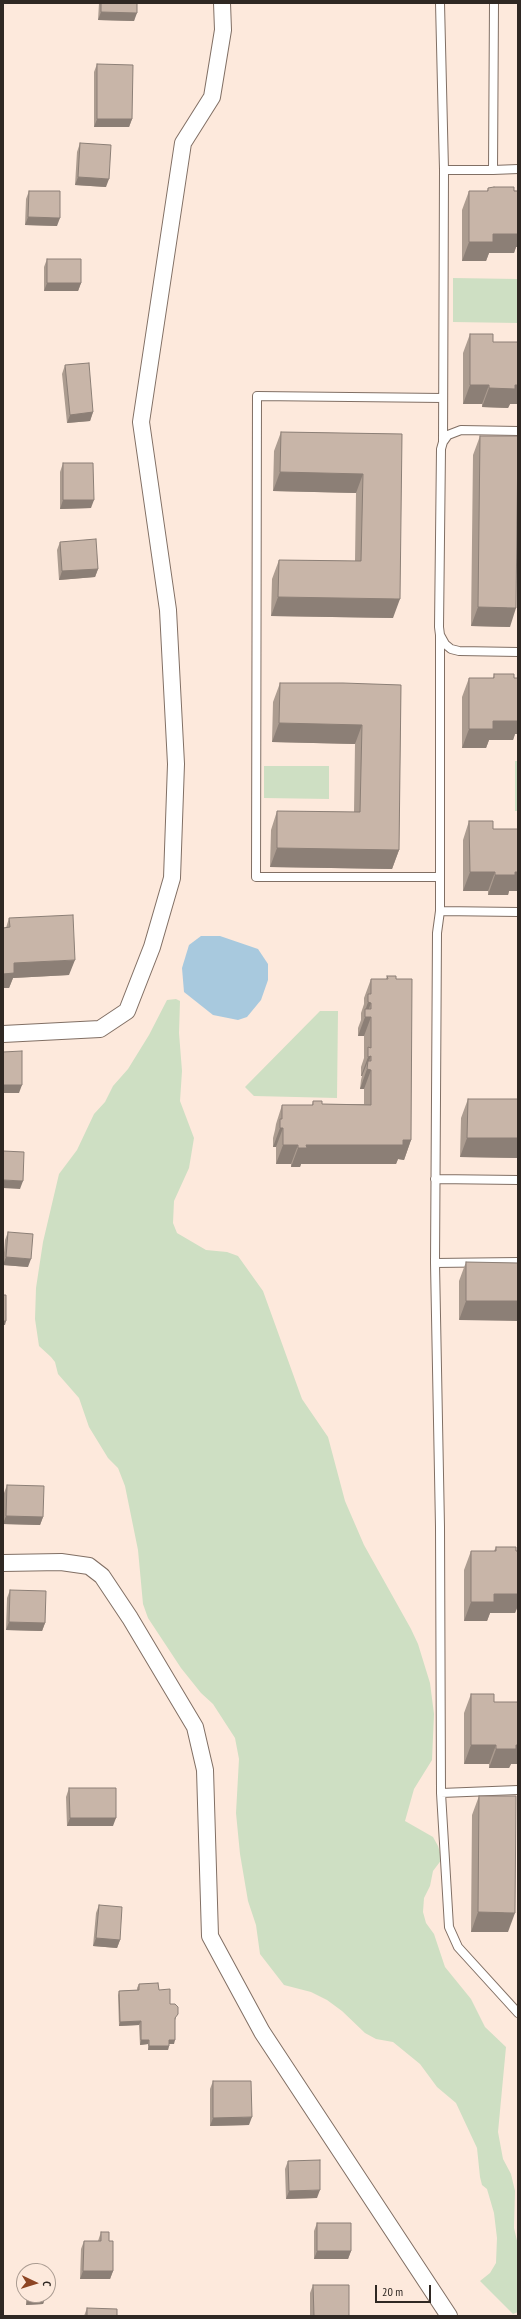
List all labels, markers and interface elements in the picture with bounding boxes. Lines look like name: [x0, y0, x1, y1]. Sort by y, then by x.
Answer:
north arrow: [16, 2263, 56, 2303]
scale bar: [377, 2277, 433, 2303]
text: С: [40, 2281, 54, 2287]
text: 20 m: [382, 2284, 403, 2299]

